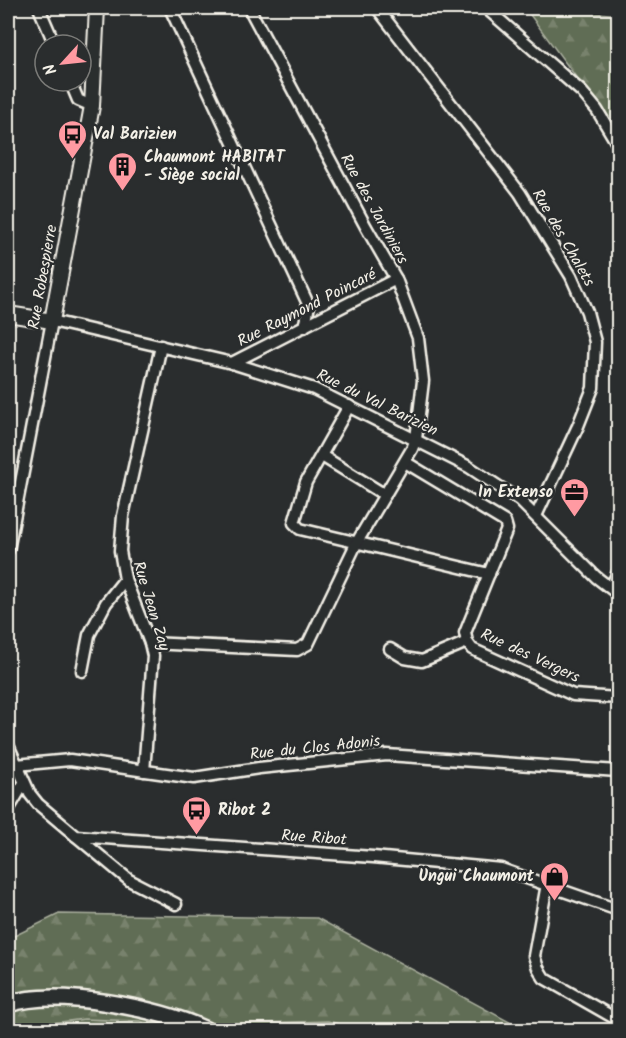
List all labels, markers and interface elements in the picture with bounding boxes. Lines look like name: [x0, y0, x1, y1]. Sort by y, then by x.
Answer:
north arrow: [33, 33, 93, 93]
text: N: [38, 59, 64, 79]
bus stop icon: Val Barizien: [56, 118, 88, 160]
place label: Val Barizien: [93, 122, 177, 147]
place label: Chaumont HABITAT - Siège social: [144, 145, 286, 188]
street label: Rue des Jardiniers: [333, 149, 415, 269]
building icon: Chaumont HABITAT - Siège social: [107, 150, 139, 192]
street label: Rue des Chalets: [525, 185, 601, 292]
street label: Rue Robespierre: [21, 223, 65, 331]
street label: Rue Raymond Poincaré: [233, 262, 382, 354]
street label: Rue du Val Barizien: [312, 363, 442, 443]
office icon: In Extenso: [558, 476, 590, 518]
place label: In Extenso: [478, 480, 553, 505]
street label: Rue Jean Zay: [125, 558, 177, 654]
street label: Rue des Vergers: [476, 622, 584, 690]
street label: Rue du Clos Adonis: [249, 729, 382, 767]
bus stop icon: Ribot 2: [181, 794, 213, 836]
place label: Ribot 2: [218, 798, 271, 823]
street label: Rue Ribot: [280, 823, 348, 853]
shop icon: Ungui Chaumont: [539, 860, 571, 902]
place label: Ungui Chaumont: [419, 864, 535, 889]

